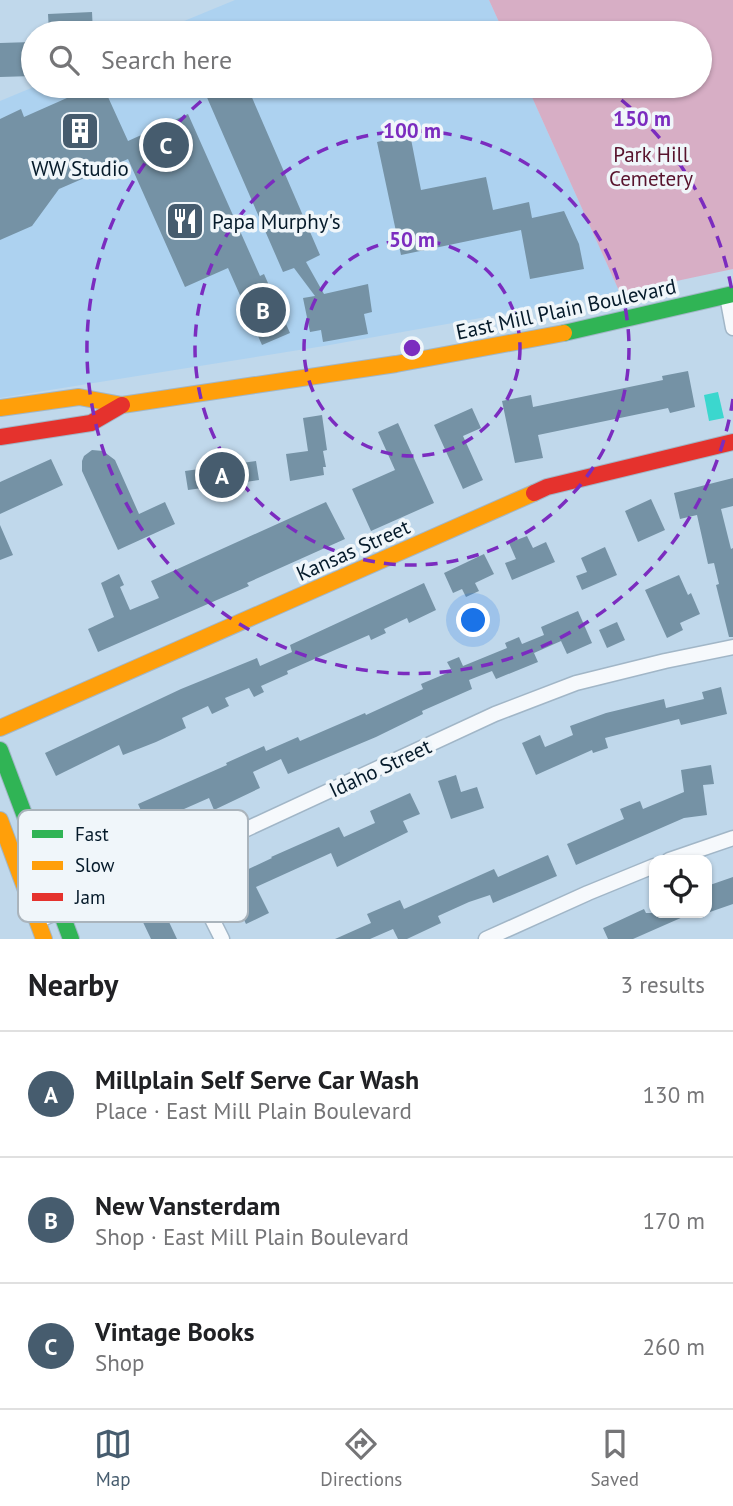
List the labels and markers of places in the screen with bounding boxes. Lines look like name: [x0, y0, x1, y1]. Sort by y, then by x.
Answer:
building icon: WW Studio: [59, 110, 101, 152]
pin: C: [143, 119, 189, 171]
place label: WW Studio: [31, 155, 129, 182]
restaurant icon: Papa Murphy's: [164, 200, 206, 242]
place label: Papa Murphy's: [212, 208, 341, 235]
pin: B: [240, 284, 286, 336]
centre of rings: [400, 336, 424, 360]
pin: A: [199, 449, 245, 501]

